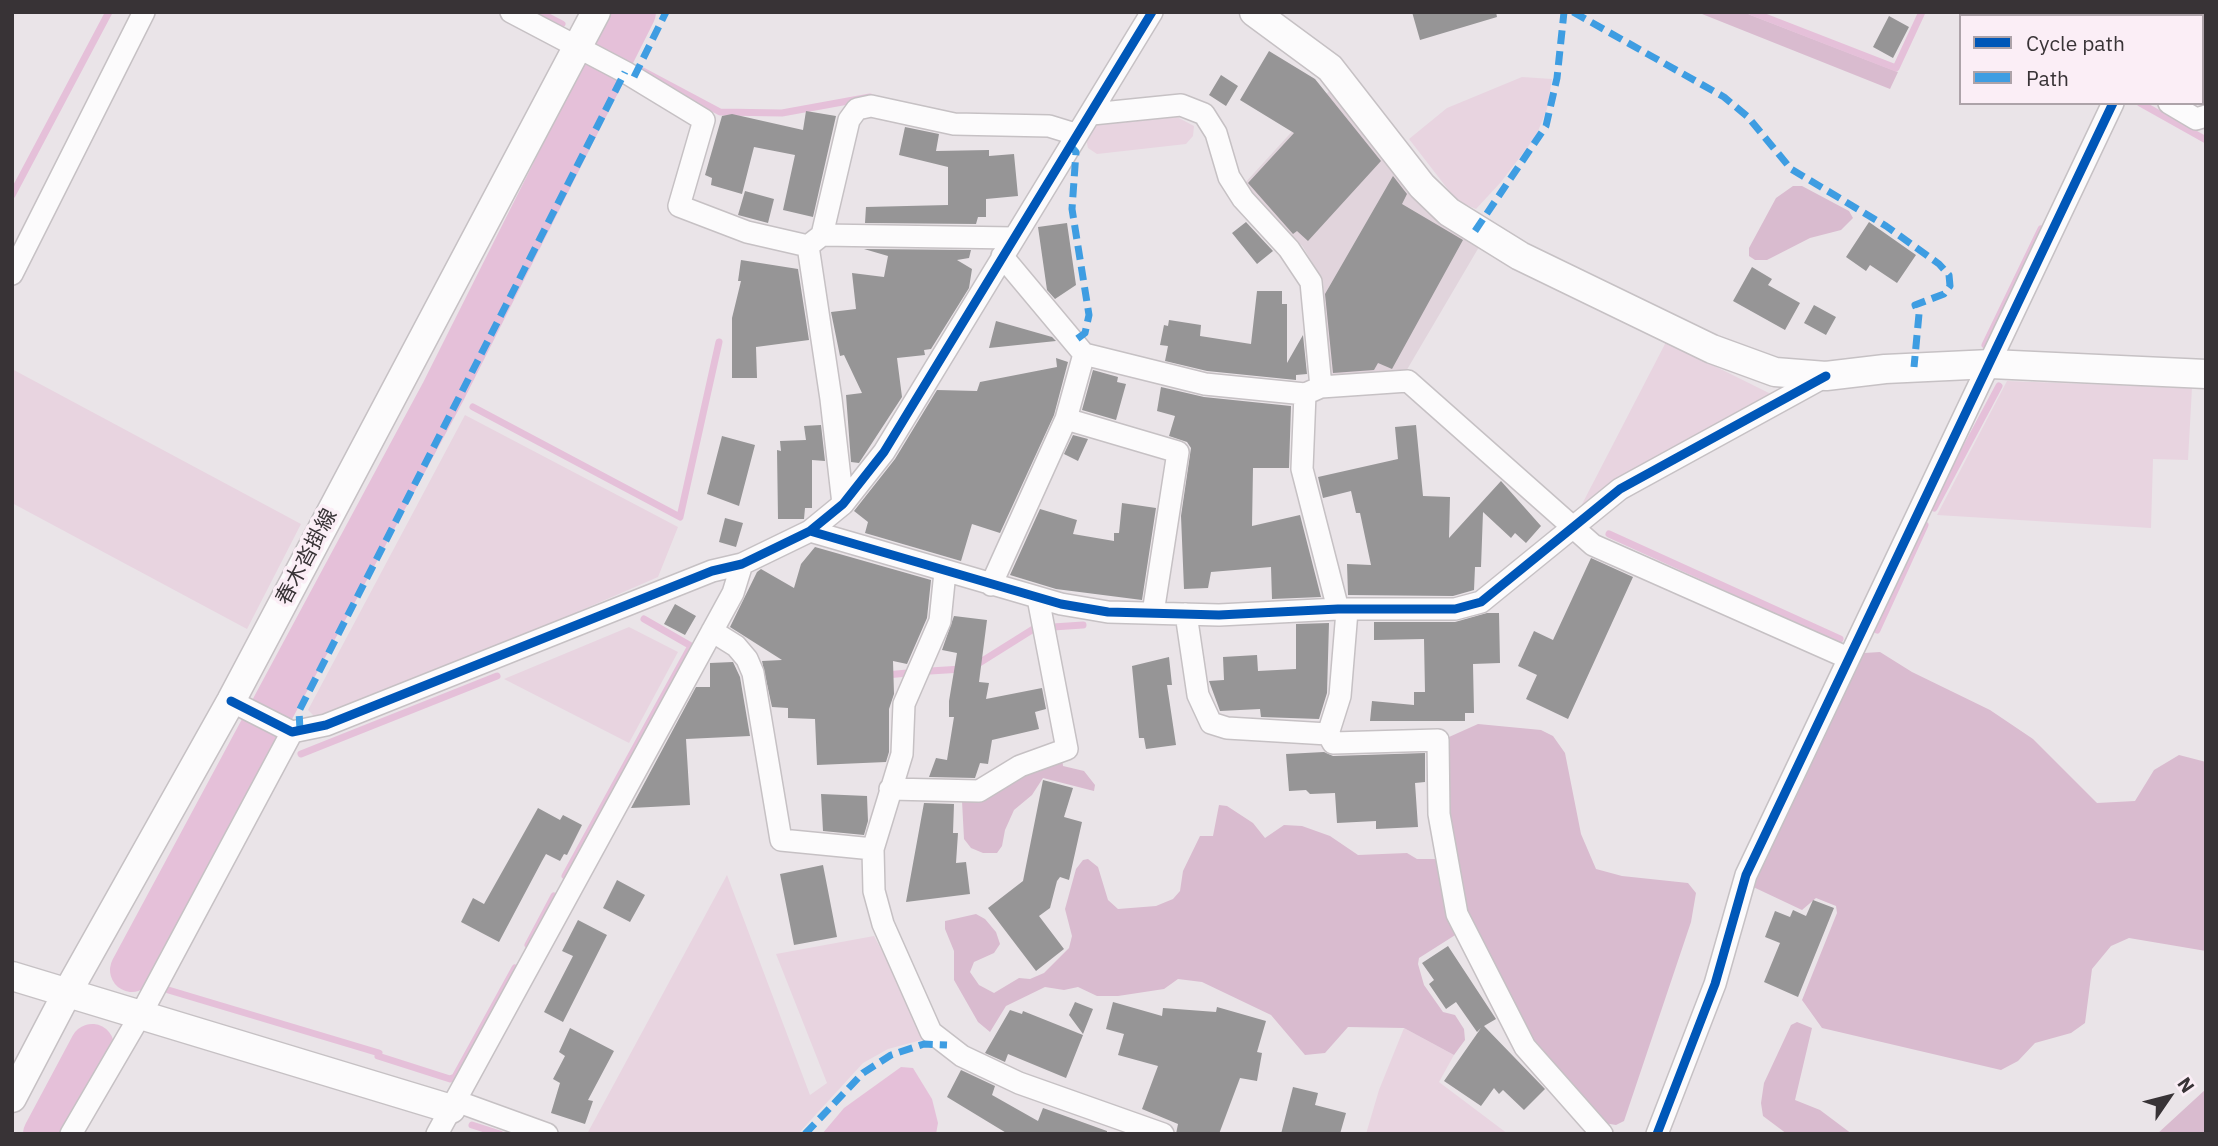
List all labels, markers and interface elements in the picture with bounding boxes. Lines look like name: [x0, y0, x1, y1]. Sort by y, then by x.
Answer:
legend: [1959, 14, 2204, 105]
text: Cycle path: [2026, 29, 2125, 57]
text: Path: [2026, 64, 2069, 92]
street label: 春木沓掛線: [271, 505, 343, 609]
north arrow: [2134, 1062, 2204, 1132]
text: N: [2172, 1072, 2200, 1097]

